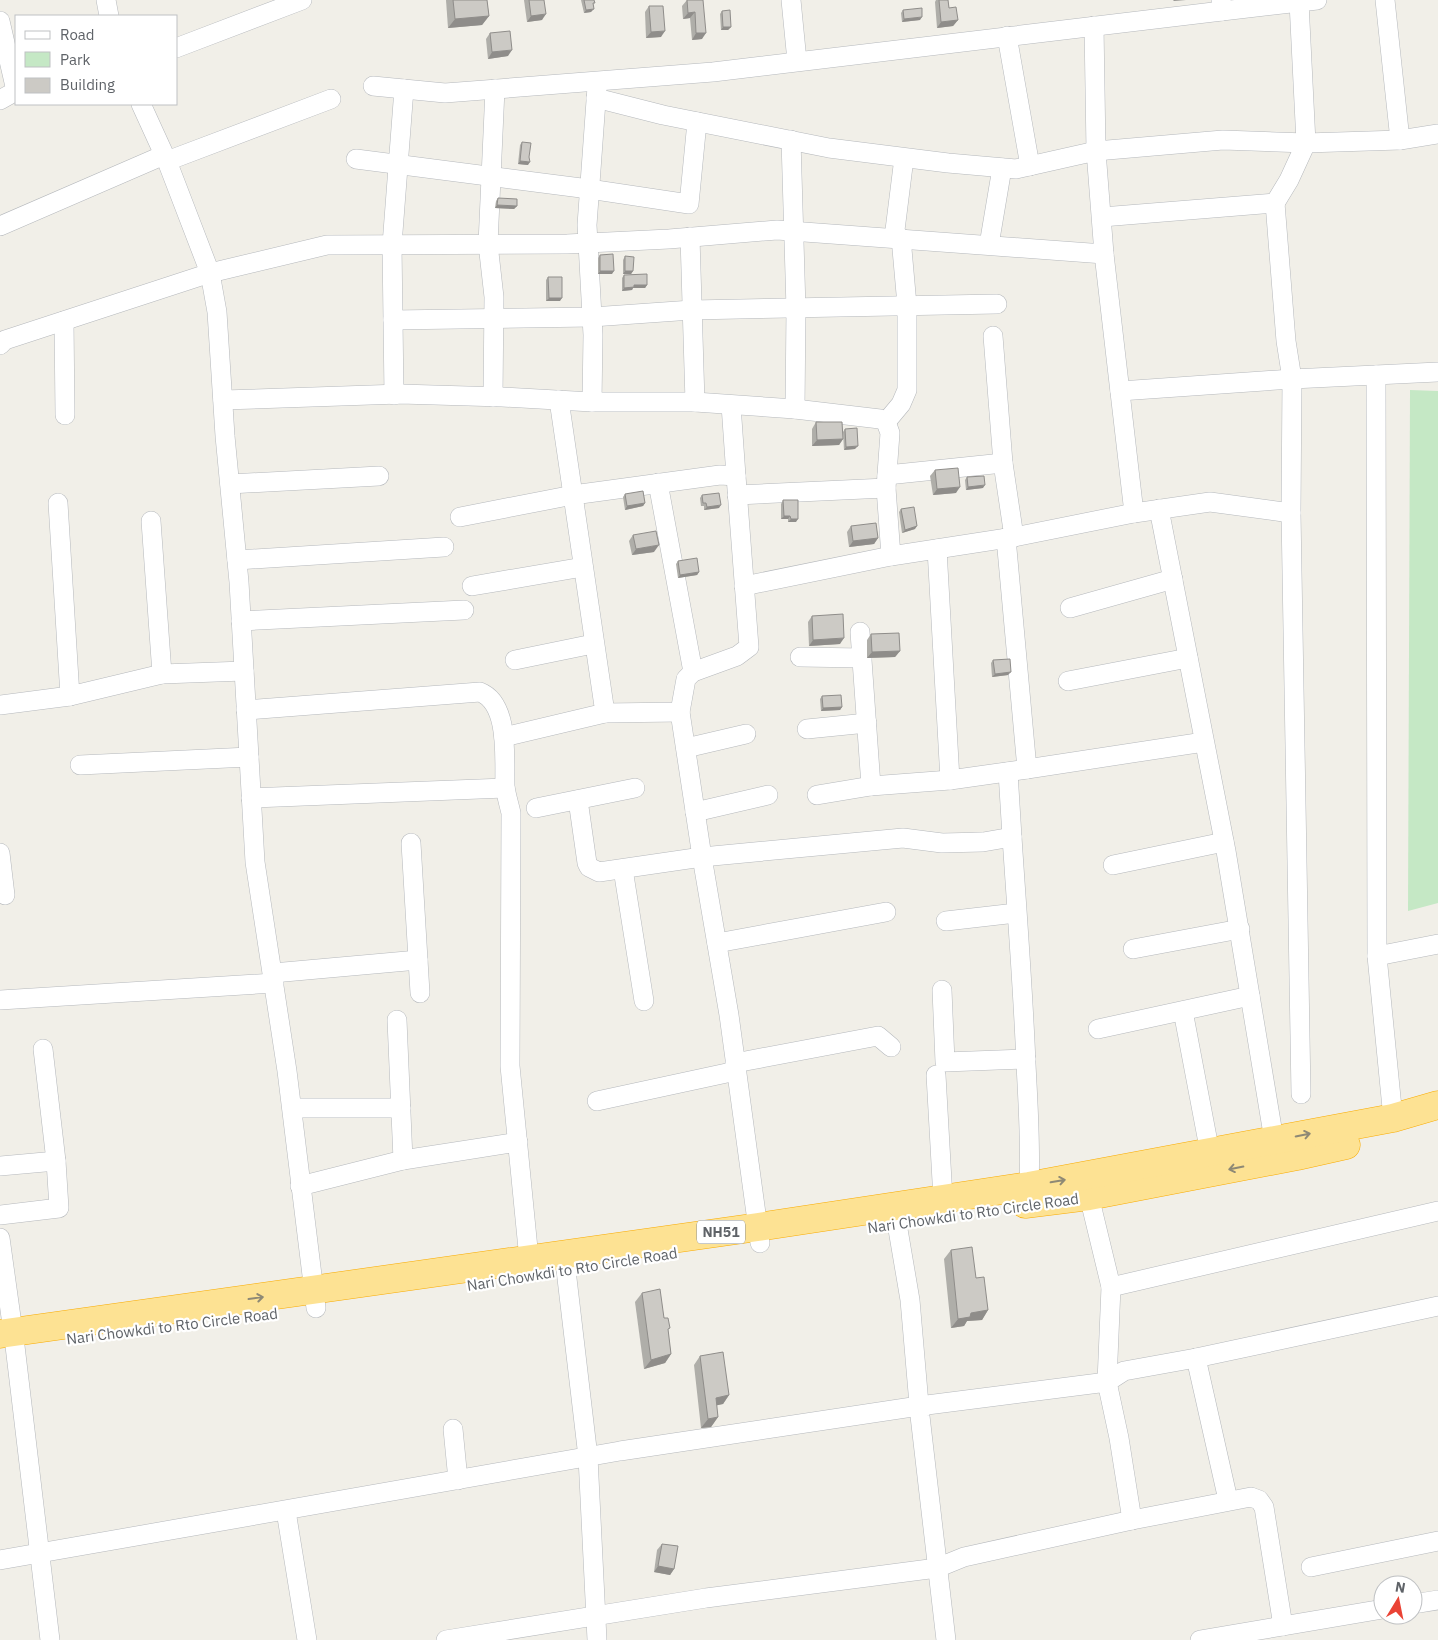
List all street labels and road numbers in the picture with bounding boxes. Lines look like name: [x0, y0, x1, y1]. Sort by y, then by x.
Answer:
street label: Nari Chowkdi to Rto Circle Road: [866, 1189, 1080, 1237]
road number: NH51: [697, 1220, 745, 1244]
street label: Nari Chowkdi to Rto Circle Road: [465, 1243, 679, 1295]
street label: Nari Chowkdi to Rto Circle Road: [65, 1304, 279, 1348]

